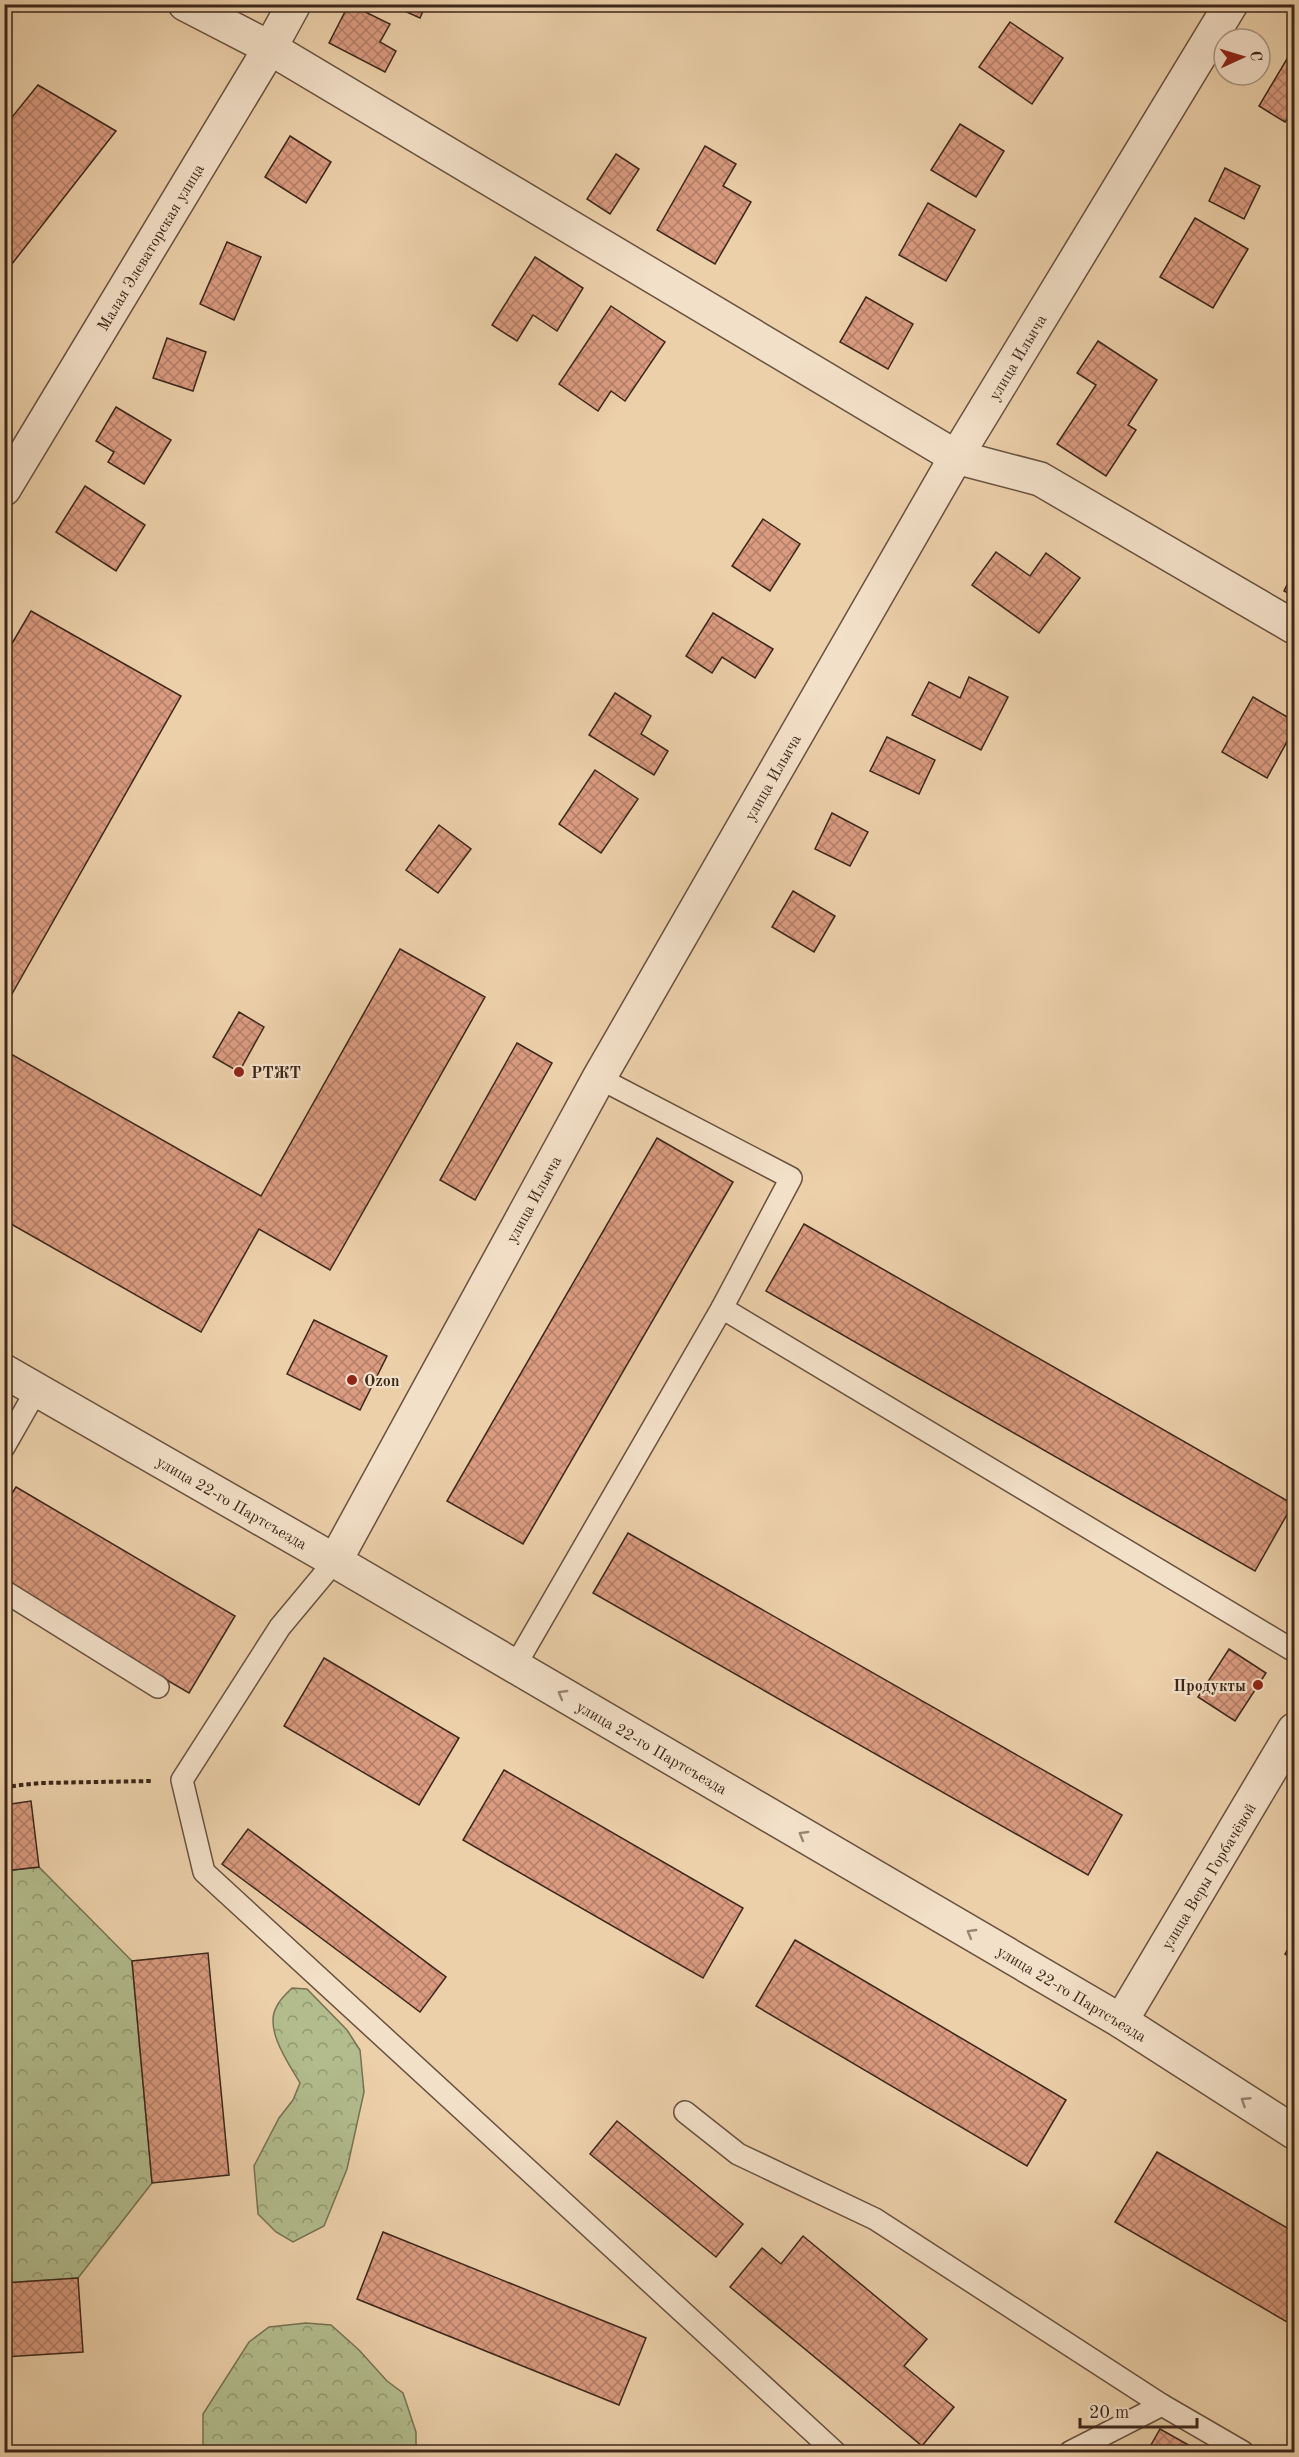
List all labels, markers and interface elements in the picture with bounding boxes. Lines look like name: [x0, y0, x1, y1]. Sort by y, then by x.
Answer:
north arrow: [1212, 27, 1272, 87]
text: С: [1247, 50, 1263, 62]
street label: Малая Элеваторская улица: [95, 162, 208, 334]
street label: улица Ильича: [987, 312, 1051, 404]
street label: улица Ильича: [743, 732, 805, 824]
marker: РТЖТ: [232, 1065, 246, 1079]
place label: РТЖТ: [251, 1066, 301, 1082]
street label: улица Ильича: [504, 1154, 565, 1246]
marker: Ozon: [345, 1373, 359, 1387]
place label: Ozon: [364, 1374, 400, 1390]
street label: улица 22-го Партсъезда: [153, 1454, 309, 1553]
marker: Продукты: [1251, 1678, 1265, 1692]
place label: Продукты: [1173, 1679, 1246, 1695]
one-way arrow: [558, 1690, 568, 1701]
street label: улица 22-го Партсъезда: [573, 1699, 729, 1798]
street label: улица Веры Горбачёвой: [1160, 1801, 1260, 1953]
one-way arrow: [799, 1831, 809, 1842]
one-way arrow: [967, 1929, 977, 1941]
street label: улица 22-го Партсъезда: [993, 1944, 1149, 2046]
one-way arrow: [1241, 2096, 1251, 2108]
scale bar: [1080, 2391, 1197, 2429]
text: 20 m: [1089, 2404, 1129, 2422]

